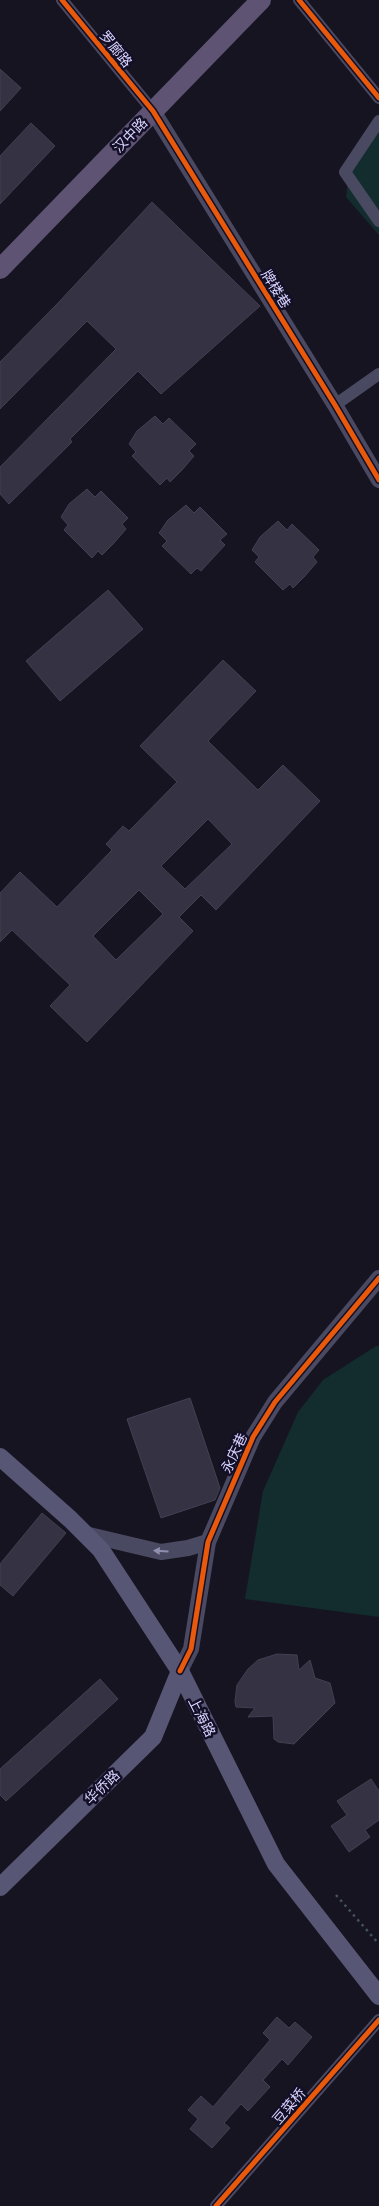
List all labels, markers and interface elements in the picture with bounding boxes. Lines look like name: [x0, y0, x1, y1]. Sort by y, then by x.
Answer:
street label: 罗廊路: [96, 27, 136, 71]
street label: 汉中路: [109, 114, 151, 156]
street label: 牌楼巷: [257, 266, 295, 312]
street label: 永庆巷: [217, 1430, 251, 1476]
one-way arrow: [153, 1546, 169, 1554]
street label: 上海路: [184, 1694, 220, 1740]
street label: 华侨路: [81, 1766, 123, 1808]
street label: 豆菜桥: [268, 2084, 310, 2128]

